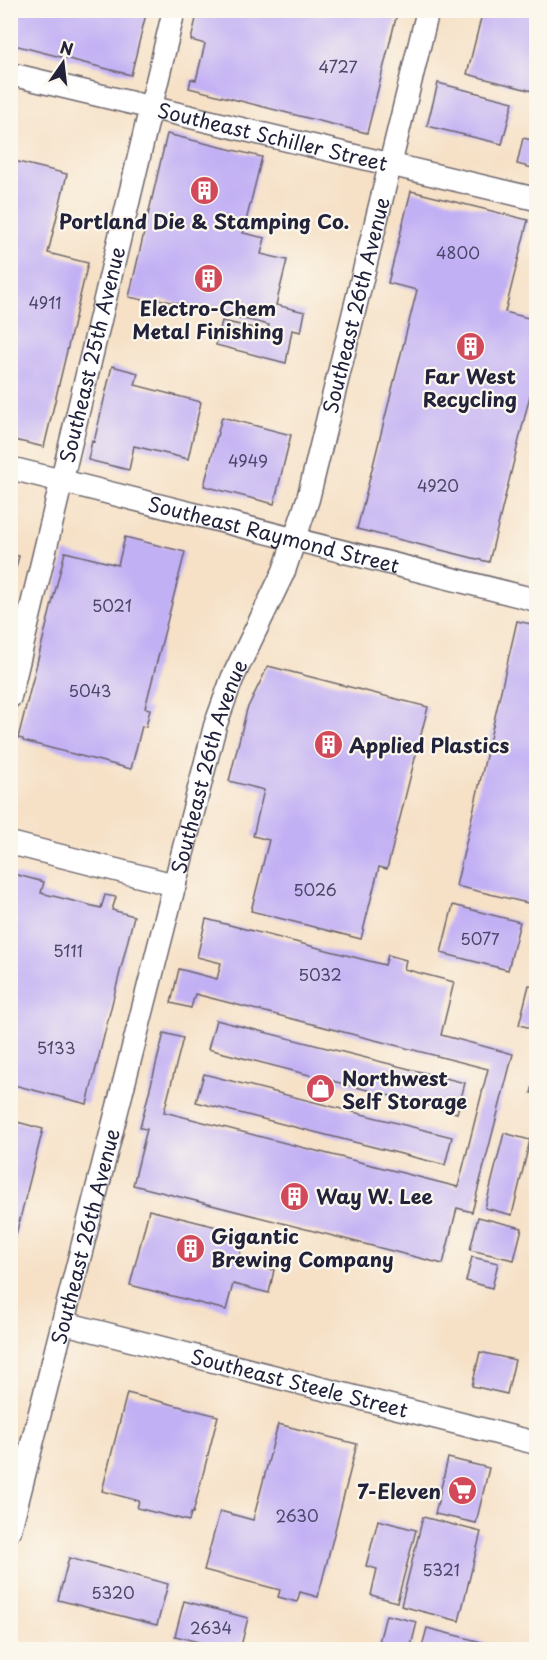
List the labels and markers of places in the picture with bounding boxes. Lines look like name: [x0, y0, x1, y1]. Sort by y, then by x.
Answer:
building icon: Portland Die & Stamping Co.: [188, 174, 220, 206]
place label: Portland Die & Stamping Co.: [59, 206, 349, 236]
building icon: Electro-Chem Metal Finishing: [192, 262, 224, 294]
place label: Electro-Chem Metal Finishing: [132, 293, 284, 346]
building icon: Far West Recycling: [454, 330, 486, 362]
place label: Far West Recycling: [423, 361, 517, 414]
building icon: Applied Plastics: [312, 729, 344, 761]
place label: Applied Plastics: [349, 730, 509, 760]
place label: Northwest Self Storage: [342, 1063, 467, 1116]
shop icon: Northwest Self Storage: [305, 1073, 337, 1105]
building icon: Way W. Lee: [279, 1180, 311, 1212]
place label: Way W. Lee: [316, 1181, 433, 1211]
place label: Gigantic Brewing Company: [211, 1221, 394, 1274]
building icon: Gigantic Brewing Company: [174, 1232, 206, 1264]
supermarket icon: 7-Eleven: [446, 1475, 478, 1507]
place label: 7-Eleven: [357, 1476, 441, 1506]

